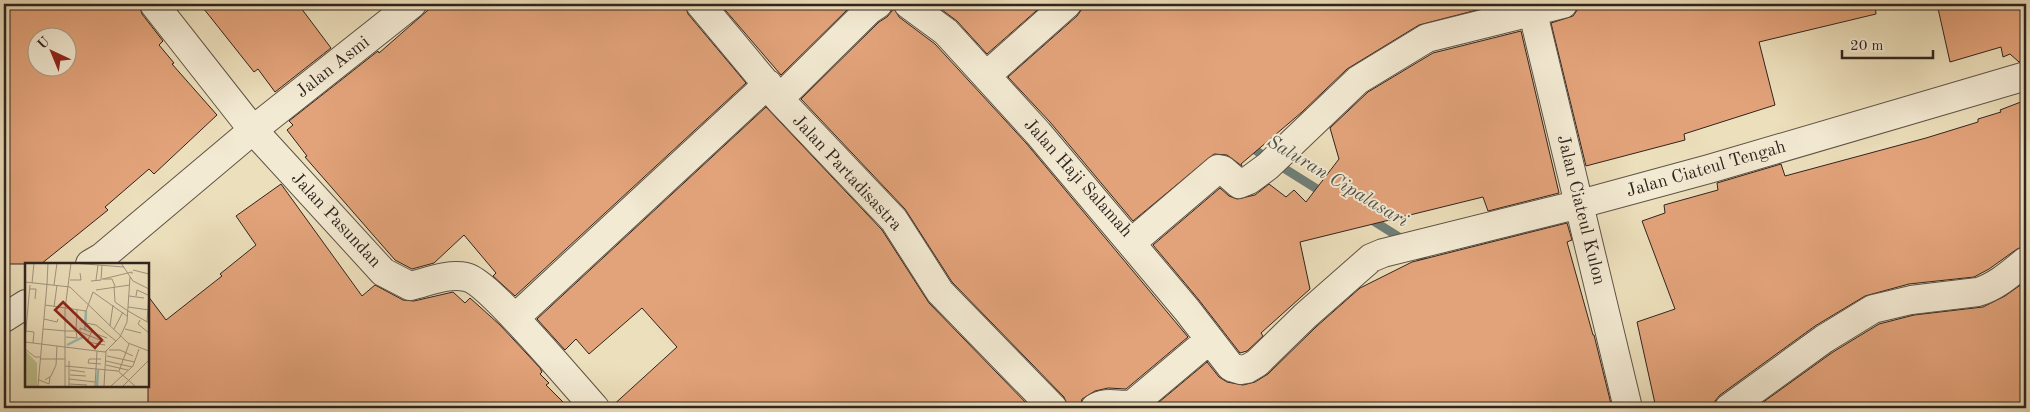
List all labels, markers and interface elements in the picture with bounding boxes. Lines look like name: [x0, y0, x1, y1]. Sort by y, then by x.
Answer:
north arrow: [28, 28, 78, 78]
scale bar: [1842, 28, 1934, 60]
street label: Jalan Asmi: [293, 33, 373, 101]
text: U: [35, 34, 53, 52]
text: 20 m: [1850, 39, 1884, 54]
street label: Jalan Partadisastra: [789, 112, 905, 235]
street label: Jalan Haji Salamah: [1020, 115, 1136, 241]
water label: Saluran Cipalasari: [1263, 132, 1411, 232]
street label: Jalan Ciateul Kulon: [1554, 133, 1608, 287]
street label: Jalan Ciateul Tengah: [1624, 138, 1788, 200]
street label: Jalan Pasundan: [288, 169, 385, 271]
inset map: [25, 263, 149, 387]

